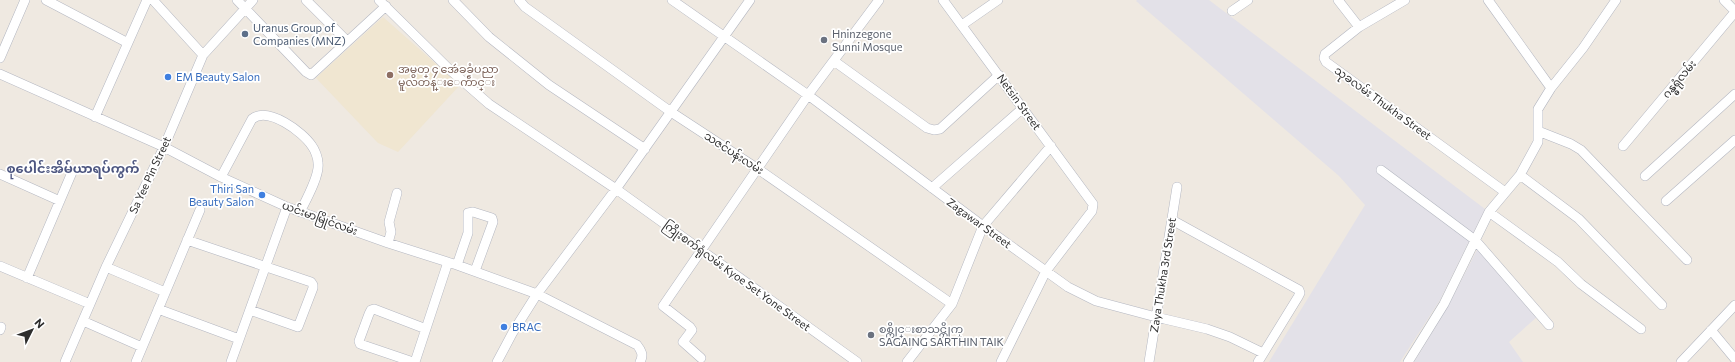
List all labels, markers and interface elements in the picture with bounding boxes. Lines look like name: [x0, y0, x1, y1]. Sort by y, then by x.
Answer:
place label: Uranus Group of Companies (MNZ): [253, 21, 346, 47]
place label: Hninzegone Sunni Mosque: [832, 27, 903, 53]
marker: Uranus Group of Companies (MNZ): [240, 29, 250, 39]
marker: Hninzegone Sunni Mosque: [819, 35, 829, 45]
street label: ဂန္ဓရုံလမ်း: [1659, 57, 1701, 102]
place label: အမွတ္ ၄ အေဴခခံပညာ မူလတန္းေကဵာင္း: [398, 62, 499, 91]
street label: သုခလမ်း Thukha Street: [1331, 63, 1435, 145]
place label: EM Beauty Salon: [176, 70, 260, 83]
marker: အမွတ္ ၄ အေဴခခံပညာ မူလတန္းေကဵာင္း: [385, 70, 395, 80]
street label: Netsin Street: [995, 71, 1044, 133]
marker: EM Beauty Salon: [163, 72, 173, 82]
street label: သဇင်ပန်းလမ်း: [700, 129, 767, 179]
street label: Sa Yee Pin Street: [126, 134, 173, 215]
district label: စုပေါင်းအိမ်ယာရပ်ကွက်: [6, 159, 140, 180]
place label: Thiri San Beauty Salon: [189, 182, 254, 208]
marker: Thiri San Beauty Salon: [257, 190, 267, 200]
street label: Zagawar Street: [944, 195, 1015, 251]
street label: ယင်းမာမြိုင်လမ်း: [280, 198, 360, 240]
street label: Zaya Thukha 3rd Street: [1147, 216, 1178, 333]
street label: ကြိုးစက်ရုံလမ်း Kyoe Set Yone Street: [660, 218, 814, 336]
north arrow: [12, 310, 52, 350]
text: N: [32, 316, 47, 330]
place label: BRAC: [512, 320, 541, 333]
marker: BRAC: [499, 322, 509, 332]
place label: စစ္ကိုင္းစာသင္တိုက္ SAGAING SARTHIN TAIK: [879, 322, 1005, 348]
marker: စစ္ကိုင္းစာသင္တိုက္ SAGAING SARTHIN TAIK: [866, 330, 876, 340]

